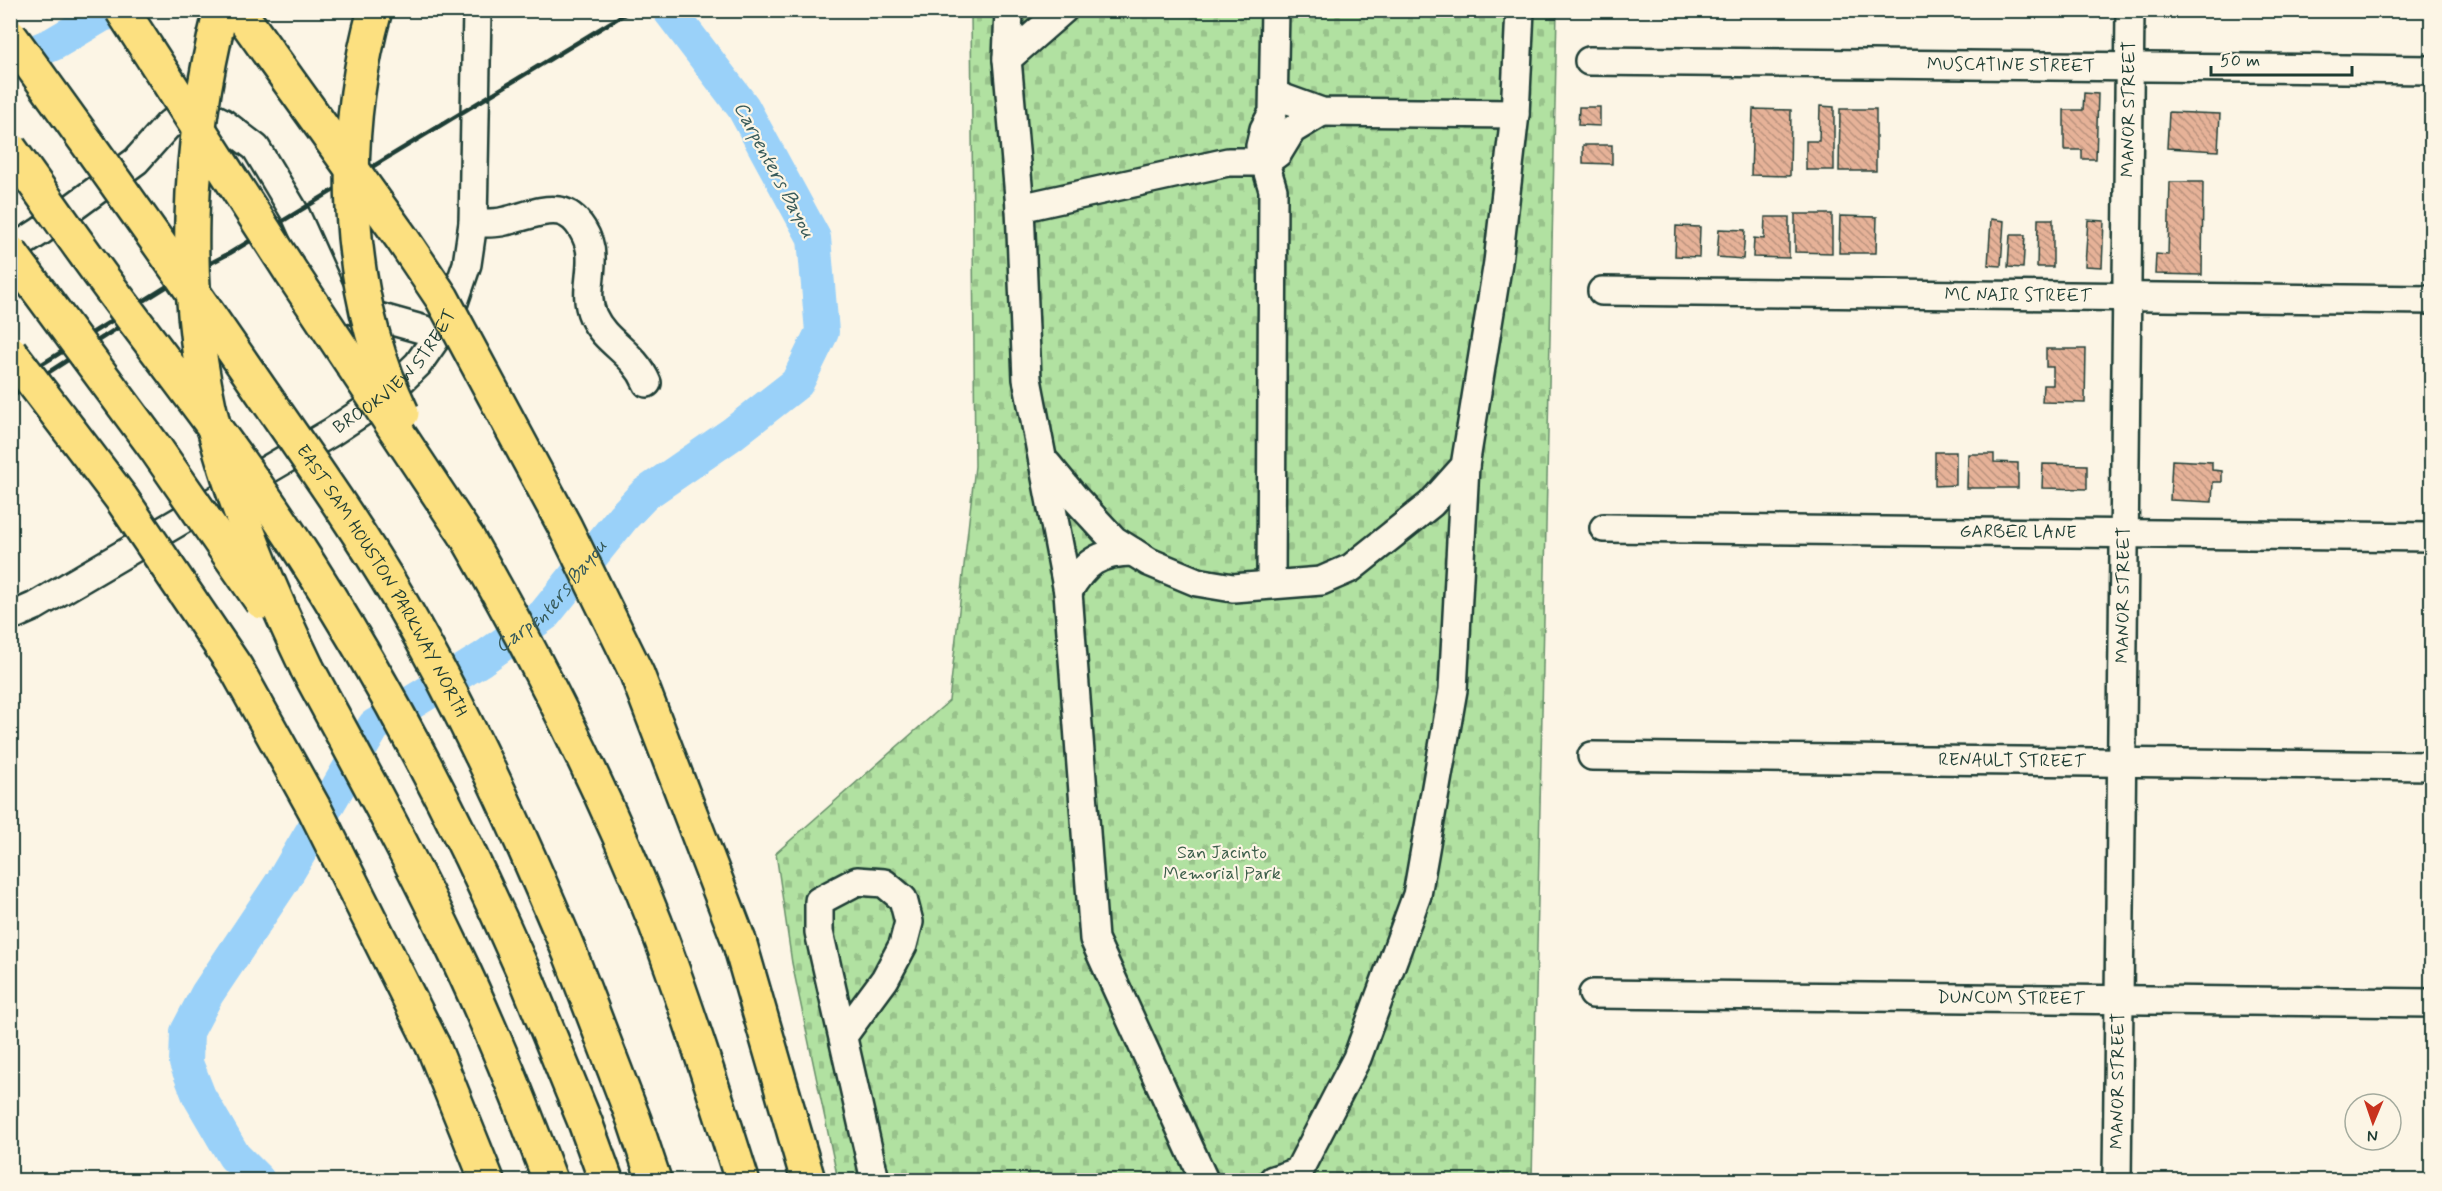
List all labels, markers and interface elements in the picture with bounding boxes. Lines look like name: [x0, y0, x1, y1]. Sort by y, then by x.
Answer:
scale bar: [2211, 39, 2352, 77]
street label: MANOR STREET: [2116, 40, 2142, 178]
text: 50 m: [2220, 49, 2260, 73]
street label: MUSCATINE STREET: [1927, 53, 2095, 78]
water label: Carpenters Bayou: [727, 97, 821, 243]
street label: MC NAIR STREET: [1944, 283, 2092, 308]
street label: BROOKVIEW STREET: [329, 305, 462, 440]
street label: EAST SAM HOUSTON PARKWAY NORTH: [290, 440, 473, 721]
street label: GARBER LANE: [1959, 520, 2077, 545]
street label: MANOR STREET: [2111, 526, 2136, 664]
water label: Carpenters Bayou: [490, 534, 613, 659]
street label: RENAULT STREET: [1938, 748, 2086, 774]
park label: San Jacinto Memorial Park: [1163, 841, 1281, 886]
street label: DUNCUM STREET: [1937, 986, 2086, 1011]
street label: MANOR STREET: [2105, 1012, 2131, 1150]
north arrow: [2343, 1092, 2403, 1152]
text: N: [2367, 1125, 2378, 1146]

